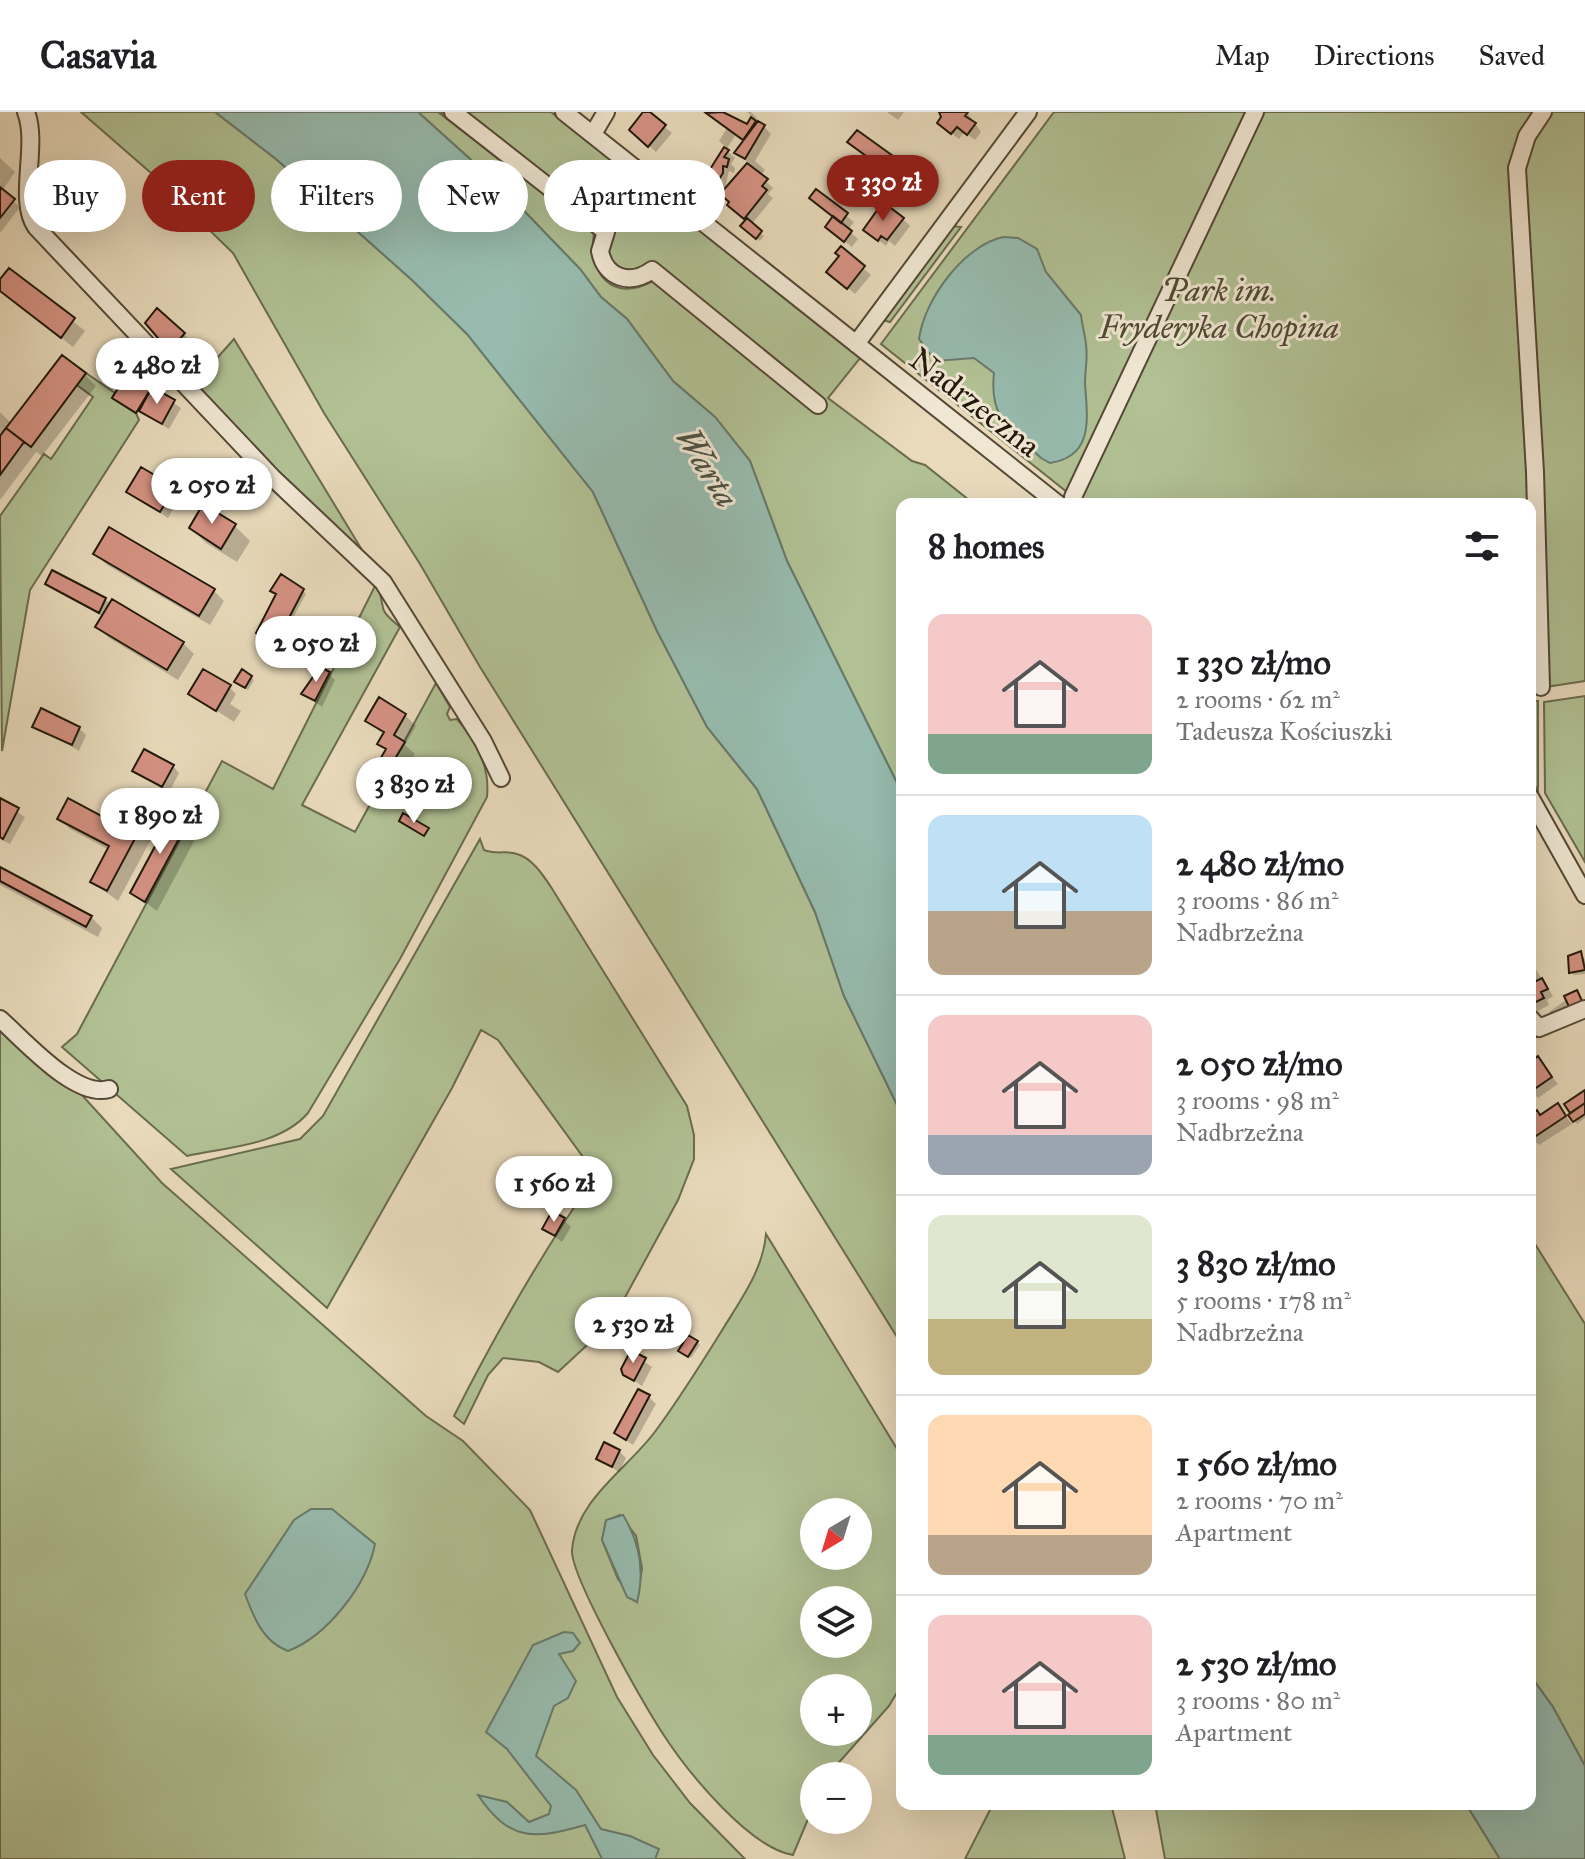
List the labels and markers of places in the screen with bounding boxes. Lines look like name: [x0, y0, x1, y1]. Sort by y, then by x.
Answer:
pin: 1 330 zł: [800, 155, 966, 223]
pin: 2 480 zł: [74, 338, 240, 406]
pin: 2 050 zł: [129, 458, 295, 526]
pin: 2 050 zł: [233, 616, 399, 684]
pin: 3 830 zł: [331, 757, 497, 825]
pin: 1 890 zł: [77, 788, 243, 856]
pin: 1 560 zł: [471, 1156, 637, 1224]
pin: 2 530 zł: [550, 1297, 716, 1365]

